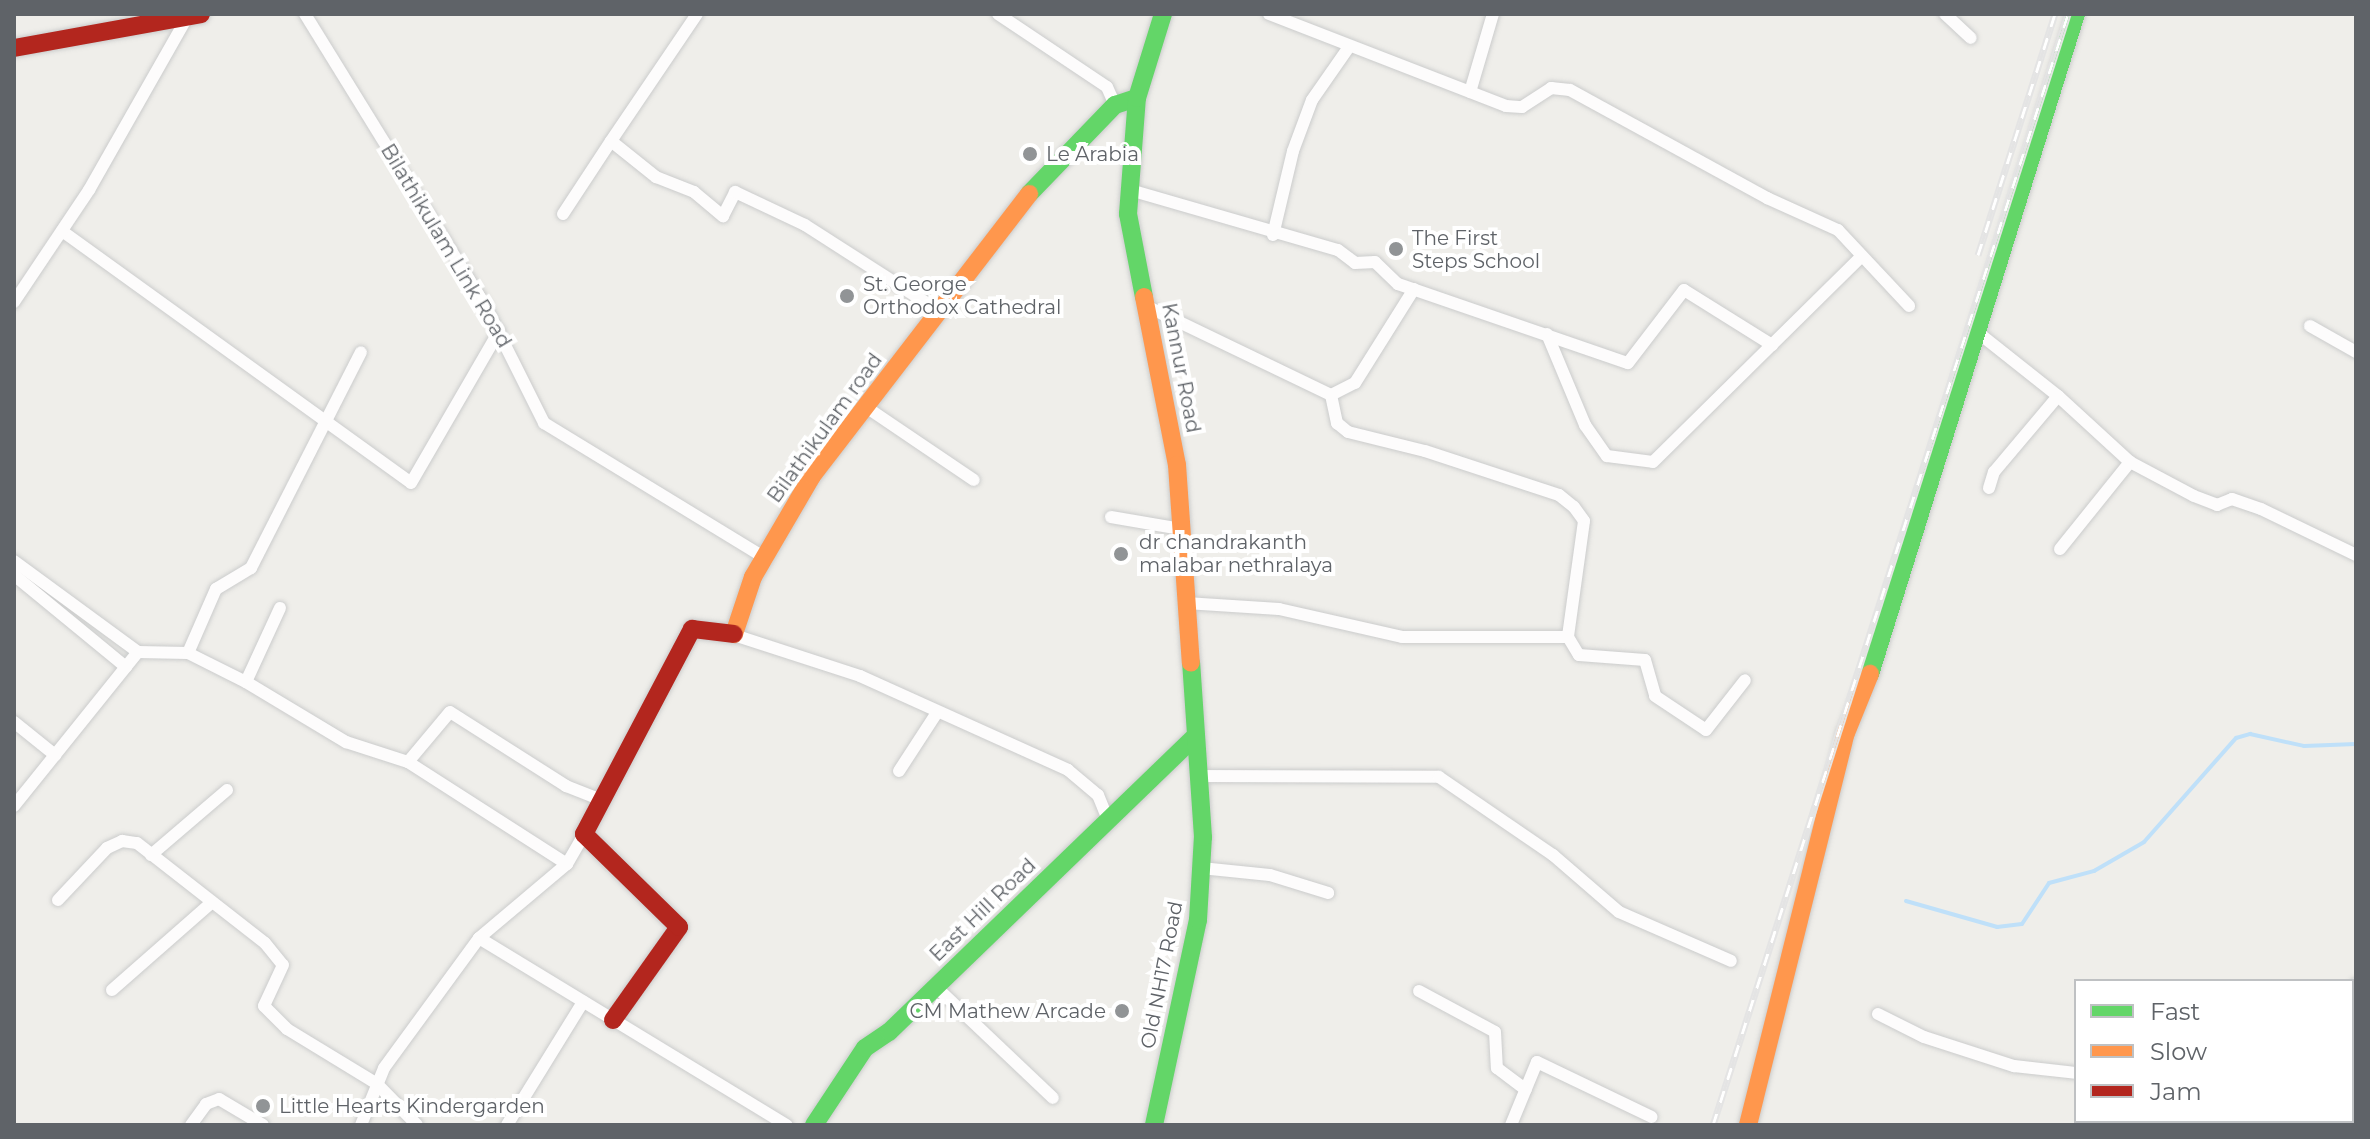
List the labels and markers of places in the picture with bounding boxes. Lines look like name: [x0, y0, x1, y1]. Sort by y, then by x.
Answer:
place label: Le Arabia: [1046, 142, 1139, 166]
marker: Le Arabia: [1021, 145, 1039, 163]
place label: The First Steps School: [1412, 226, 1540, 273]
marker: The First Steps School: [1387, 240, 1405, 258]
place label: St. George Orthodox Cathedral: [863, 272, 1061, 319]
marker: St. George Orthodox Cathedral: [838, 287, 856, 305]
place label: dr chandrakanth malabar nethralaya: [1139, 530, 1333, 577]
marker: dr chandrakanth malabar nethralaya: [1110, 543, 1132, 565]
place label: CM Mathew Arcade: [909, 999, 1106, 1023]
marker: CM Mathew Arcade: [1113, 1002, 1131, 1020]
place label: Little Hearts Kindergarden: [279, 1094, 545, 1118]
marker: Little Hearts Kindergarden: [254, 1097, 272, 1115]

